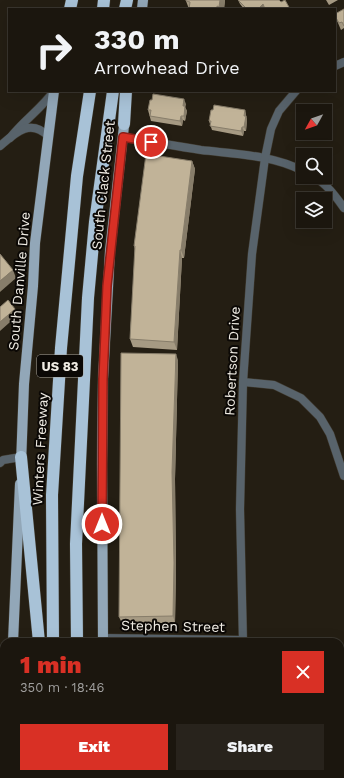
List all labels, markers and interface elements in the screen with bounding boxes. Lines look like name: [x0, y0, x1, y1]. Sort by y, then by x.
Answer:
text: 330 m: [94, 23, 180, 56]
icon: right: [28, 24, 80, 76]
text: Arrowhead Drive: [94, 57, 240, 78]
north arrow: [296, 104, 332, 140]
map controls: [296, 104, 332, 228]
street label: South Clack Street: [88, 120, 118, 250]
pin: [134, 125, 168, 159]
icon: arrive: [140, 131, 162, 153]
button: search: [296, 148, 332, 184]
button: layers: [296, 192, 332, 228]
street label: South Danville Drive: [5, 211, 33, 351]
street label: Robertson Drive: [221, 306, 243, 416]
road number: US 83: [37, 355, 83, 377]
street label: Winters Freeway: [29, 391, 51, 506]
position arrow: [81, 503, 123, 545]
street label: Stephen Street: [121, 617, 225, 635]
text: 1 min: [20, 651, 82, 679]
button: close: [282, 651, 324, 693]
text: 350 m · 18:46: [20, 680, 104, 695]
button: Exit: [20, 724, 168, 770]
button: Share: [176, 724, 324, 770]

